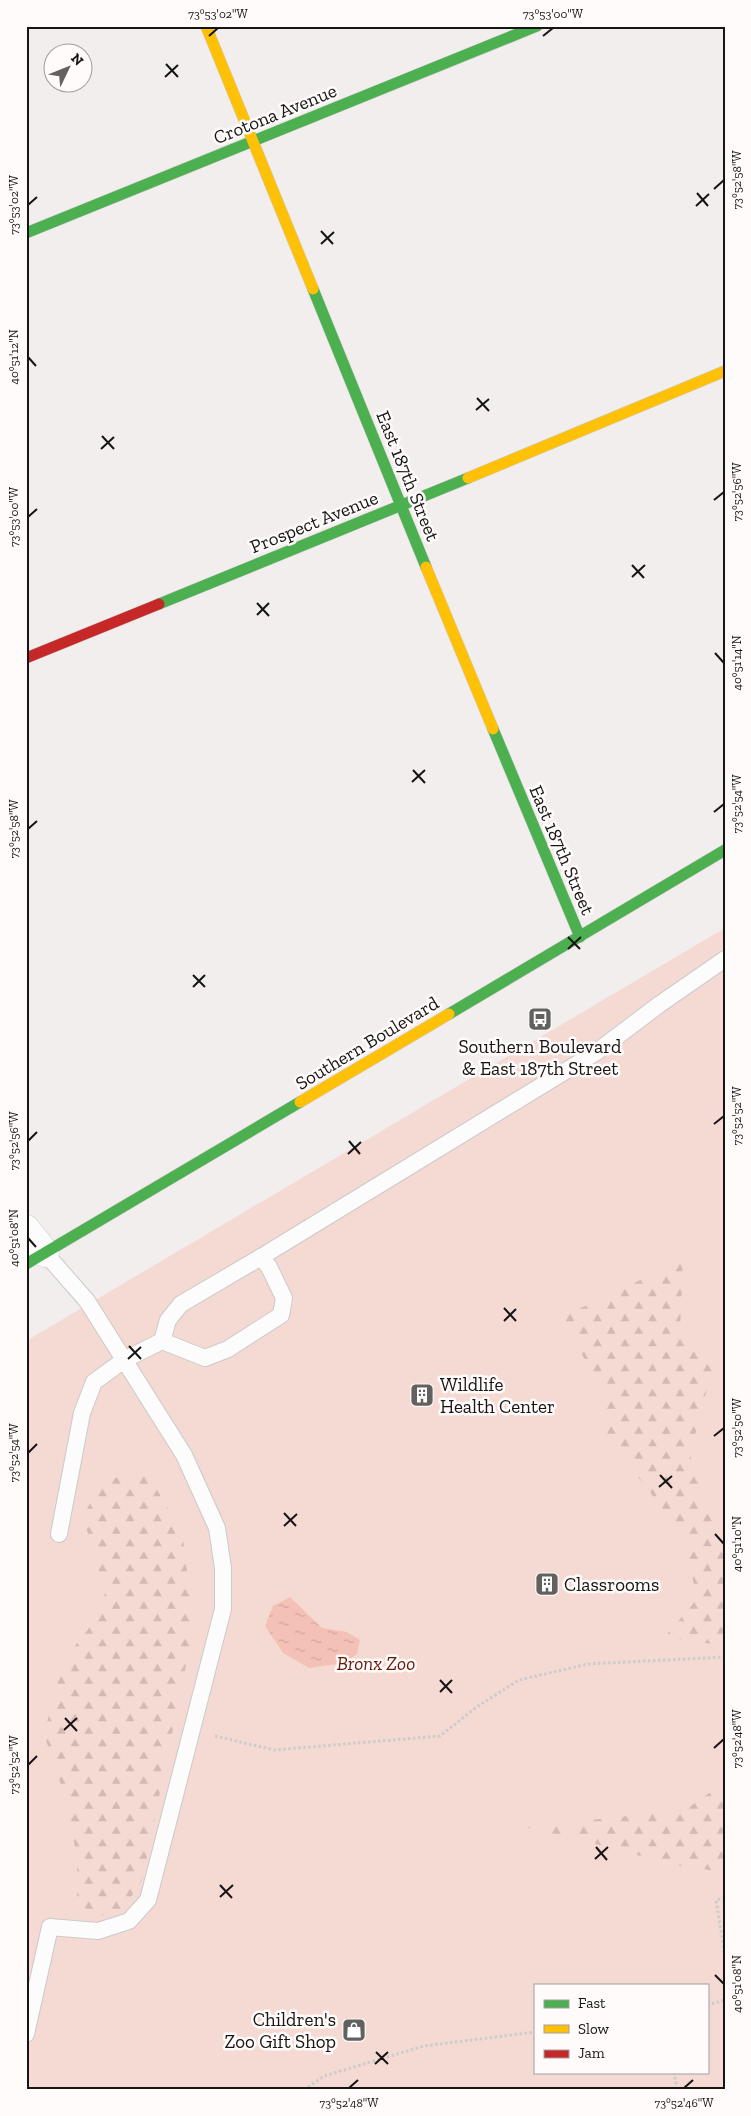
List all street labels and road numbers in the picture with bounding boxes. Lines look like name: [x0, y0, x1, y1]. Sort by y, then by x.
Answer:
street label: Crotona Avenue: [210, 79, 340, 149]
street label: East 187th Street: [371, 408, 445, 544]
street label: Prospect Avenue: [247, 486, 381, 558]
street label: East 187th Street: [524, 782, 600, 918]
street label: Southern Boulevard: [291, 991, 443, 1095]

